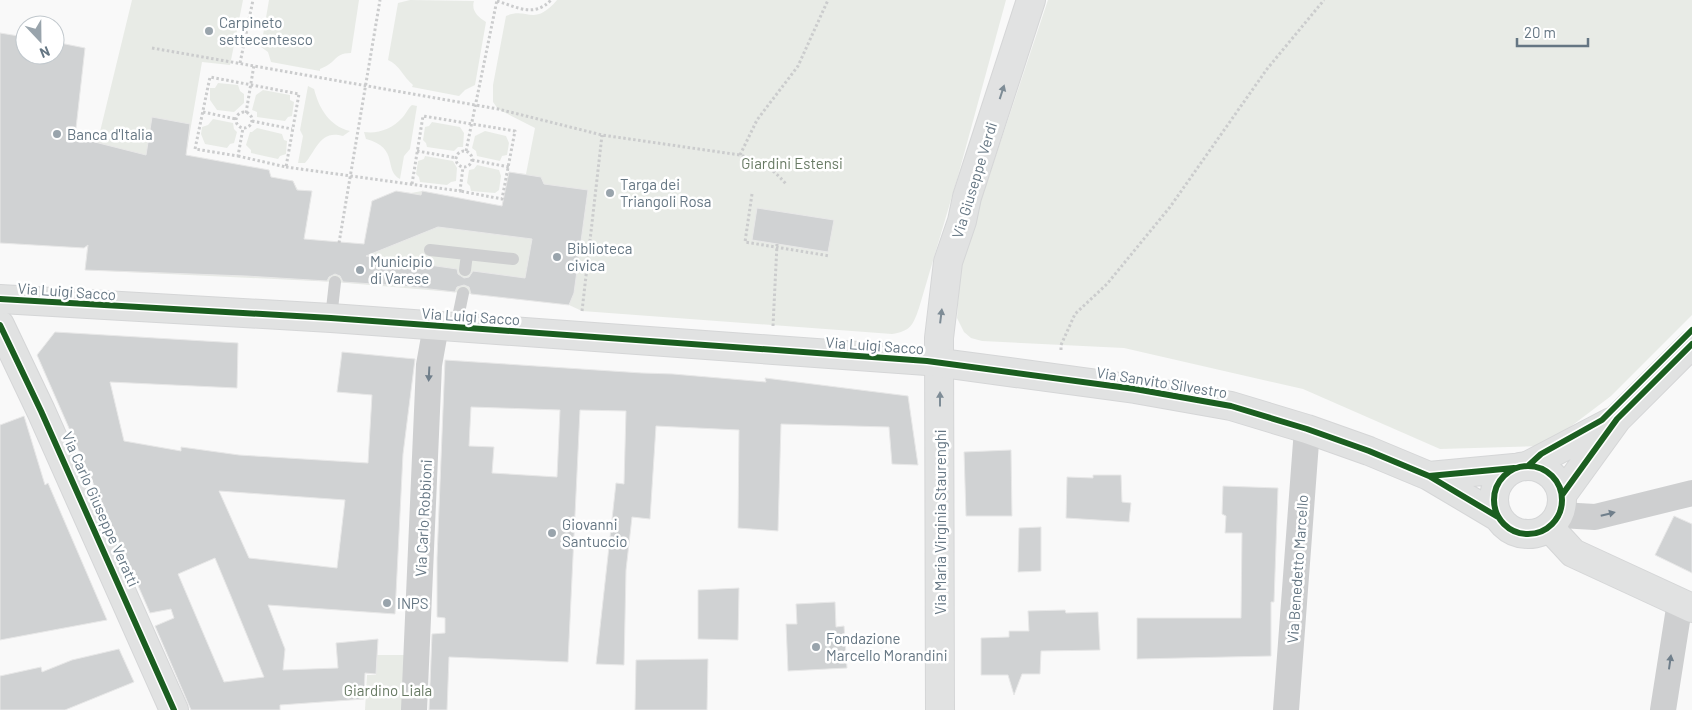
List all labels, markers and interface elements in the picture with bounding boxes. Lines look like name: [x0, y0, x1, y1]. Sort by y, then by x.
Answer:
place label: Carpineto settecentesco: [219, 13, 313, 48]
north arrow: [15, 15, 65, 65]
scale bar: [1517, 15, 1588, 47]
text: 20 m: [1524, 23, 1556, 41]
marker: Carpineto settecentesco: [203, 25, 215, 37]
text: N: [38, 43, 53, 62]
one-way arrow: [998, 84, 1006, 99]
street label: Via Giuseppe Verdi: [948, 120, 1000, 240]
place label: Banca d'Italia: [67, 125, 153, 143]
marker: Banca d'Italia: [51, 128, 63, 140]
park label: Giardini Estensi: [741, 154, 843, 172]
place label: Targa dei Triangoli Rosa: [620, 175, 711, 210]
marker: Targa dei Triangoli Rosa: [604, 187, 616, 199]
place label: Biblioteca civica: [567, 239, 632, 274]
marker: Biblioteca civica: [551, 251, 563, 263]
place label: Municipio di Varese: [370, 252, 433, 287]
marker: Municipio di Varese: [354, 264, 366, 276]
street label: Via Luigi Sacco: [17, 279, 117, 303]
street label: Via Luigi Sacco: [421, 304, 521, 328]
one-way arrow: [938, 307, 946, 323]
street label: Via Luigi Sacco: [825, 333, 925, 357]
street label: Via Sanvito Silvestro: [1095, 363, 1229, 401]
one-way arrow: [425, 366, 433, 382]
one-way arrow: [936, 391, 944, 407]
street label: Via Carlo Giuseppe Veratti: [59, 429, 143, 589]
street label: Via Maria Virginia Staurenghi: [931, 429, 949, 615]
street label: Via Carlo Robbioni: [411, 459, 435, 577]
street label: Via Benedetto Marcello: [1283, 494, 1311, 644]
one-way arrow: [1600, 510, 1615, 518]
place label: Giovanni Santuccio: [562, 515, 628, 550]
marker: Giovanni Santuccio: [546, 527, 558, 539]
place label: INPS: [397, 594, 428, 612]
marker: INPS: [381, 597, 393, 609]
place label: Fondazione Marcello Morandini: [826, 629, 948, 664]
marker: Fondazione Marcello Morandini: [810, 641, 822, 653]
one-way arrow: [1666, 653, 1674, 669]
park label: Giardino Liala: [344, 681, 432, 699]

